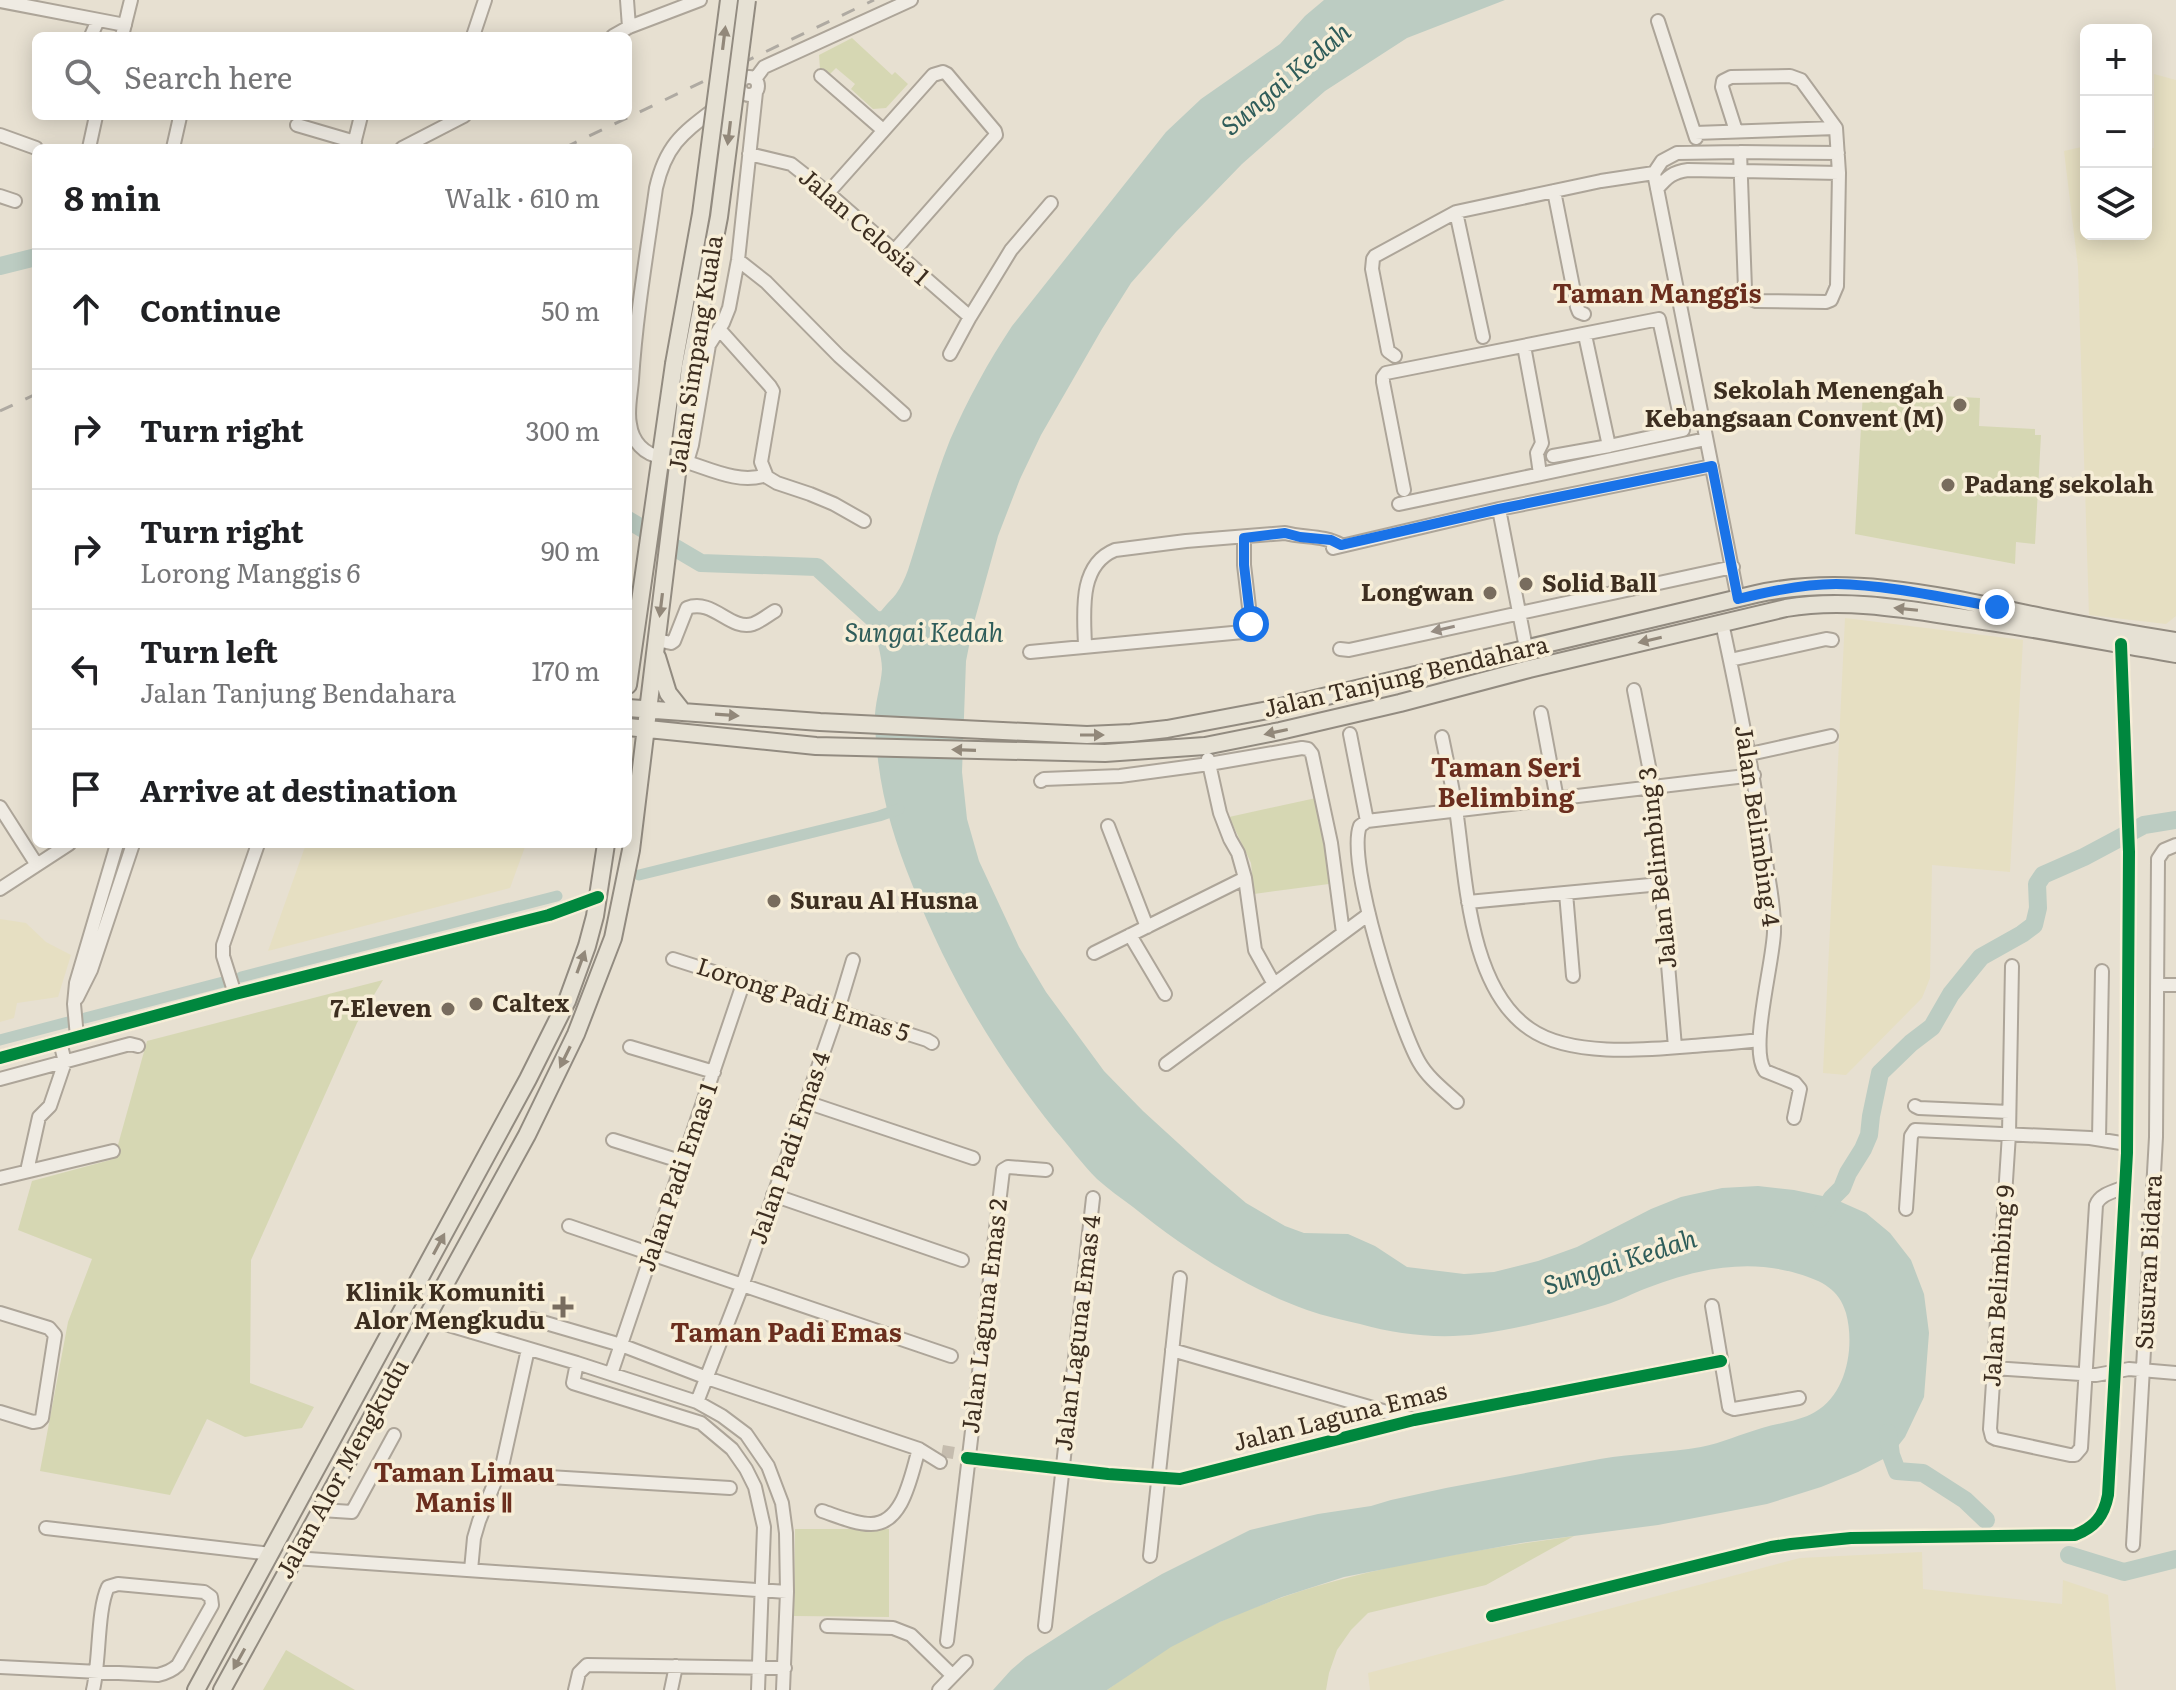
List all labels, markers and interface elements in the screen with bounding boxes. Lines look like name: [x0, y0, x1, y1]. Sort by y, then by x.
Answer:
water label: Sungai Kedah: [1211, 11, 1358, 143]
map controls: [2080, 24, 2152, 240]
button: +: [2080, 24, 2152, 96]
one-way arrow: [718, 25, 731, 50]
search box: [32, 32, 632, 120]
icon: search: [60, 54, 104, 98]
text: Search here: [124, 54, 292, 98]
button: −: [2080, 96, 2152, 168]
one-way arrow: [723, 121, 736, 146]
street label: Jalan Celosia 1: [792, 158, 939, 292]
button: layers: [2080, 168, 2152, 240]
text: 8 min: [64, 171, 161, 221]
text: Walk · 610 m: [444, 177, 600, 216]
street label: Jalan Simpang Kuala: [657, 232, 730, 475]
district label: Taman Manggis: [1553, 272, 1761, 311]
icon: ahead: [64, 287, 108, 331]
text: Continue: [140, 287, 281, 331]
text: 50 m: [541, 290, 600, 329]
place label: Sekolah Menengah Kebangsaan Convent (M): [1644, 371, 1944, 434]
marker: Sekolah Menengah Kebangsaan Convent (M): [1951, 396, 1969, 414]
icon: right: [64, 407, 108, 451]
text: Turn right: [140, 407, 304, 451]
text: 300 m: [525, 410, 600, 449]
place label: Padang sekolah: [1964, 465, 2154, 500]
marker: Padang sekolah: [1939, 476, 1957, 494]
text: Turn right: [140, 508, 304, 552]
icon: right: [64, 527, 108, 571]
text: 90 m: [541, 530, 600, 569]
text: Lorong Manggis 6: [140, 552, 361, 591]
place label: Solid Ball: [1542, 564, 1658, 599]
place label: Longwan: [1361, 573, 1474, 608]
marker: Solid Ball: [1517, 575, 1535, 593]
marker: Longwan: [1481, 584, 1499, 602]
route end: [1979, 589, 2015, 625]
one-way arrow: [654, 592, 667, 617]
one-way arrow: [1893, 603, 1918, 616]
route start: [1233, 606, 1269, 642]
water label: Sungai Kedah: [844, 611, 1004, 650]
one-way arrow: [1430, 623, 1455, 636]
street label: Jalan Tanjung Bendahara: [1259, 625, 1552, 724]
text: Turn left: [140, 628, 278, 672]
one-way arrow: [1637, 634, 1662, 647]
icon: left: [64, 647, 108, 691]
text: 170 m: [532, 650, 600, 689]
text: Jalan Tanjung Bendahara: [140, 672, 456, 711]
one-way arrow: [714, 709, 739, 722]
street label: Jalan Belimbing 4: [1728, 723, 1791, 929]
one-way arrow: [1263, 726, 1288, 739]
one-way arrow: [1080, 729, 1105, 741]
one-way arrow: [951, 743, 976, 756]
district label: Taman Seri Belimbing: [1431, 746, 1581, 815]
street label: Jalan Belimbing 3: [1628, 766, 1684, 971]
icon: arrive: [64, 767, 108, 811]
text: Arrive at destination: [140, 767, 457, 811]
place label: Surau Al Husna: [790, 881, 978, 916]
marker: Surau Al Husna: [765, 892, 783, 910]
street label: Lorong Padi Emas 5: [693, 947, 915, 1049]
one-way arrow: [575, 950, 588, 974]
place label: Caltex: [492, 984, 570, 1019]
place label: 7-Eleven: [330, 989, 432, 1024]
marker: Caltex: [467, 995, 485, 1013]
marker: 7-Eleven: [439, 1000, 457, 1018]
one-way arrow: [558, 1045, 572, 1068]
street label: Jalan Padi Emas 4: [738, 1046, 837, 1248]
street label: Jalan Padi Emas 1: [627, 1077, 725, 1276]
street label: Susuran Bidara: [2124, 1173, 2169, 1350]
street label: Jalan Belimbing 9: [1972, 1184, 2021, 1388]
street label: Jalan Laguna Emas 2: [951, 1196, 1014, 1435]
street label: Jalan Laguna Emas 4: [1044, 1213, 1107, 1453]
water label: Sungai Kedah: [1538, 1216, 1701, 1303]
one-way arrow: [432, 1232, 445, 1255]
place label: Klinik Komuniti Alor Mengkudu: [345, 1273, 545, 1336]
marker: Klinik Komuniti Alor Mengkudu: [552, 1296, 574, 1318]
district label: Taman Padi Emas: [670, 1311, 902, 1350]
street label: Jalan Alor Mengkudu: [266, 1352, 416, 1584]
street label: Jalan Laguna Emas: [1229, 1371, 1450, 1458]
district label: Taman Limau Manis Ⅱ: [373, 1451, 555, 1520]
one-way arrow: [232, 1648, 246, 1671]

